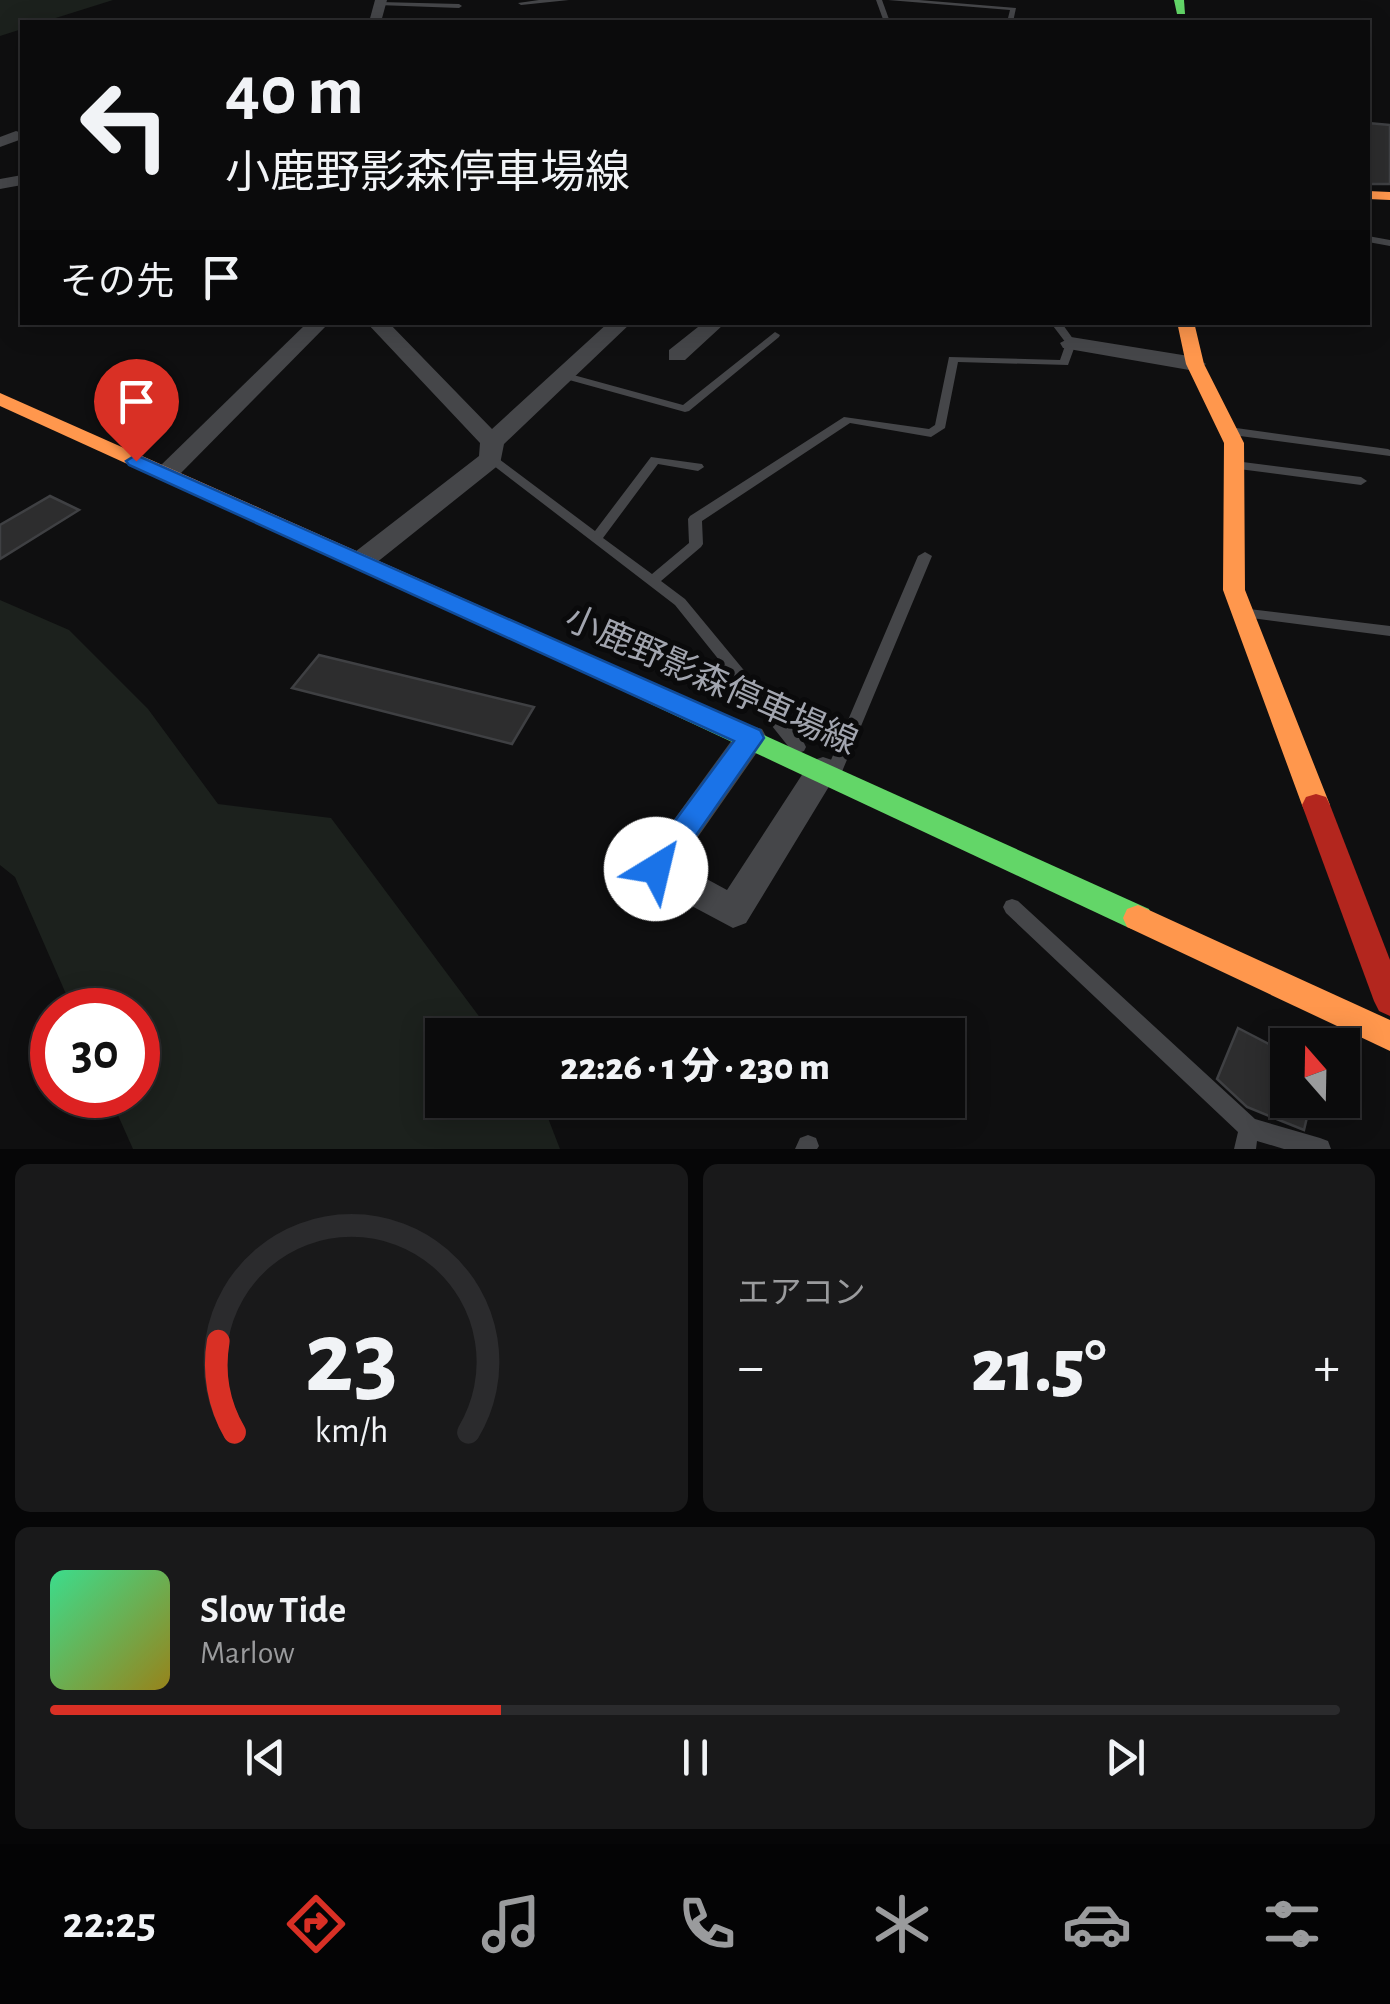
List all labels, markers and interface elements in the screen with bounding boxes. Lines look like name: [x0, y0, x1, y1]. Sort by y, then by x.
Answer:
text: 40 m: [225, 57, 364, 127]
icon: left: [60, 60, 190, 190]
text: 小鹿野影森停車場線: [225, 151, 630, 196]
icon: arrive: [194, 250, 249, 305]
text: その先: [60, 264, 174, 302]
pin: [94, 359, 179, 462]
icon: arrive: [109, 374, 164, 429]
street label: 小鹿野影森停車場線: [560, 599, 863, 761]
position arrow: [604, 817, 708, 921]
speed limit sign: 30: [30, 988, 160, 1118]
north arrow: [1270, 1028, 1360, 1118]
map controls: [1270, 1028, 1360, 1118]
text: 22:26 · 1 分 · 230 m: [560, 1049, 830, 1087]
text: エアコン: [738, 1277, 866, 1309]
text: 23: [304, 1307, 398, 1411]
text: 21.5°: [971, 1330, 1106, 1405]
text: −: [738, 1340, 764, 1395]
text: +: [1314, 1340, 1340, 1395]
text: km/h: [314, 1413, 388, 1449]
text: Slow Tide: [200, 1592, 346, 1630]
text: Marlow: [200, 1637, 295, 1669]
icon: previous: [238, 1730, 293, 1785]
icon: pause: [668, 1730, 723, 1785]
icon: next: [1098, 1730, 1153, 1785]
icon: directions: [281, 1889, 351, 1959]
icon: music: [476, 1889, 546, 1959]
icon: phone: [672, 1889, 742, 1959]
icon: climate: [867, 1889, 937, 1959]
icon: car: [1062, 1889, 1132, 1959]
icon: filters: [1257, 1889, 1327, 1959]
text: 22:25: [63, 1901, 156, 1946]

